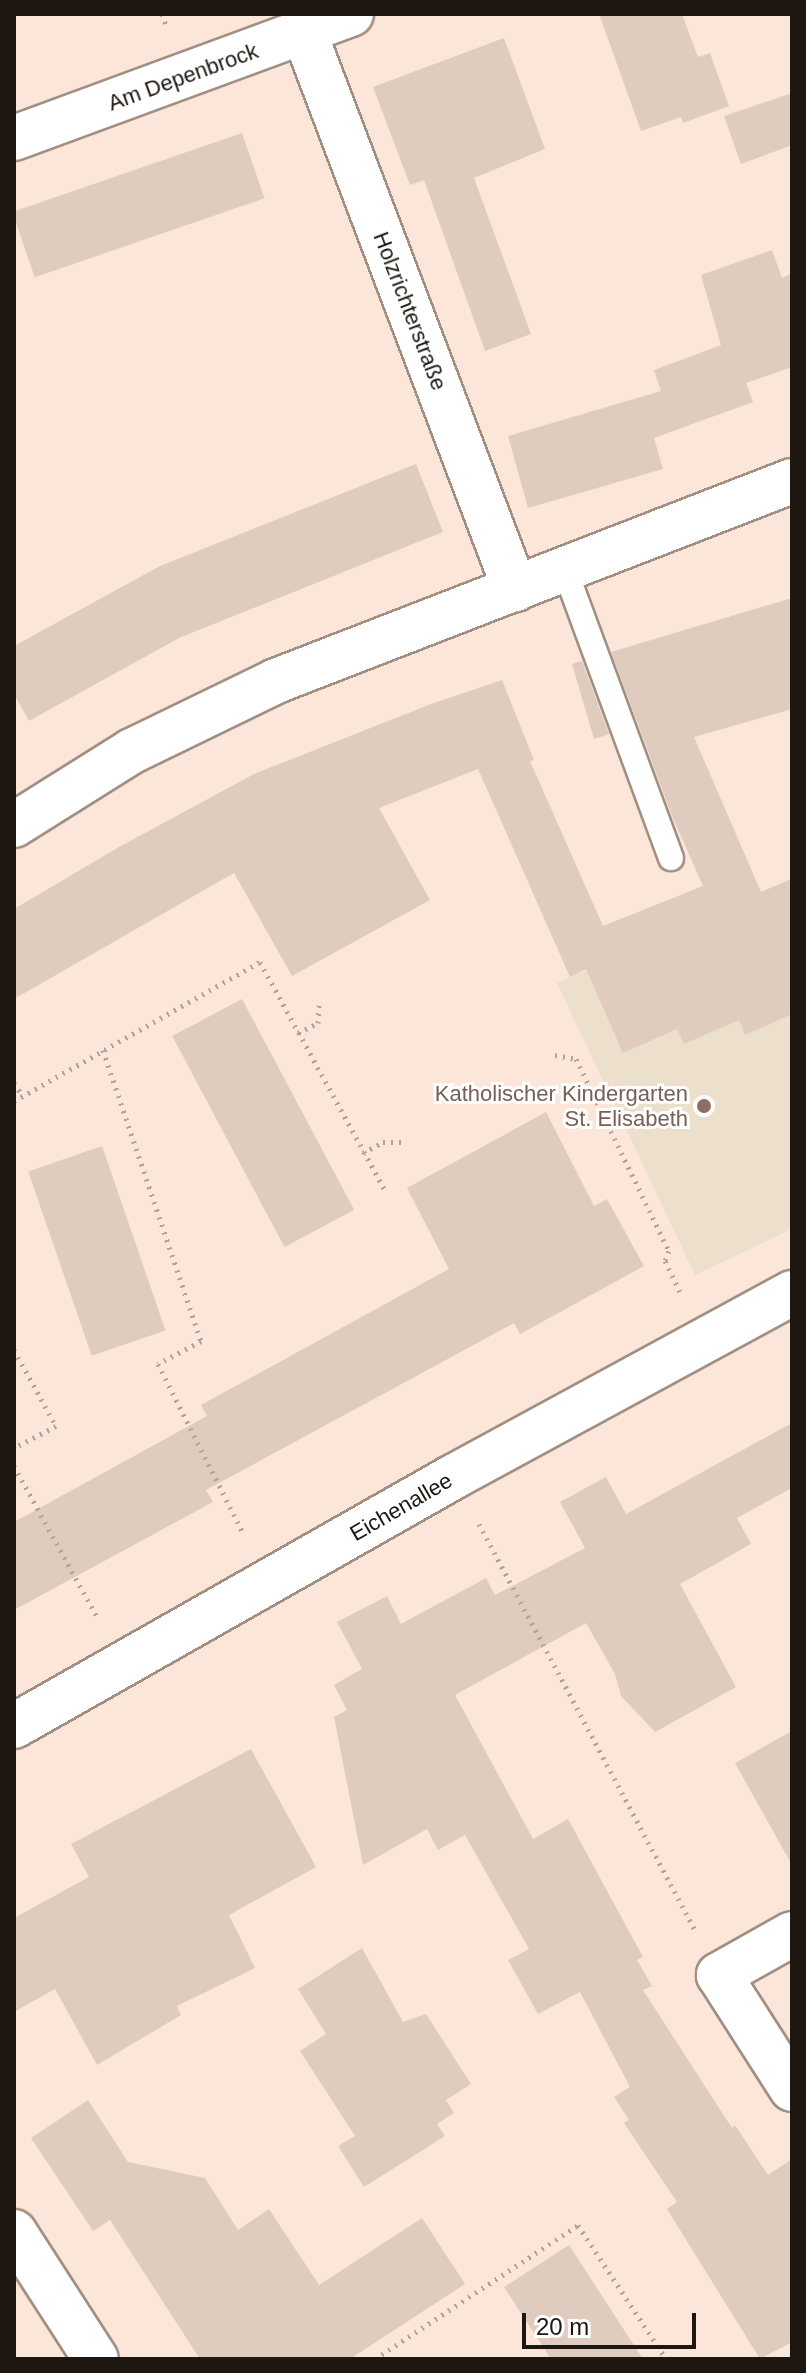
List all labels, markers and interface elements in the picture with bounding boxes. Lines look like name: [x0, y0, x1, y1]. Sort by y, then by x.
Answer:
street label: Am Depenbrock: [104, 38, 262, 116]
street label: Holzrichterstraße: [368, 228, 452, 394]
place label: Katholischer Kindergarten St. Elisabeth: [435, 1080, 688, 1132]
marker: Katholischer Kindergarten St. Elisabeth: [695, 1097, 713, 1115]
street label: Eichenallee: [345, 1467, 457, 1547]
scale bar: [526, 2297, 700, 2347]
text: 20 m: [536, 2313, 589, 2340]

